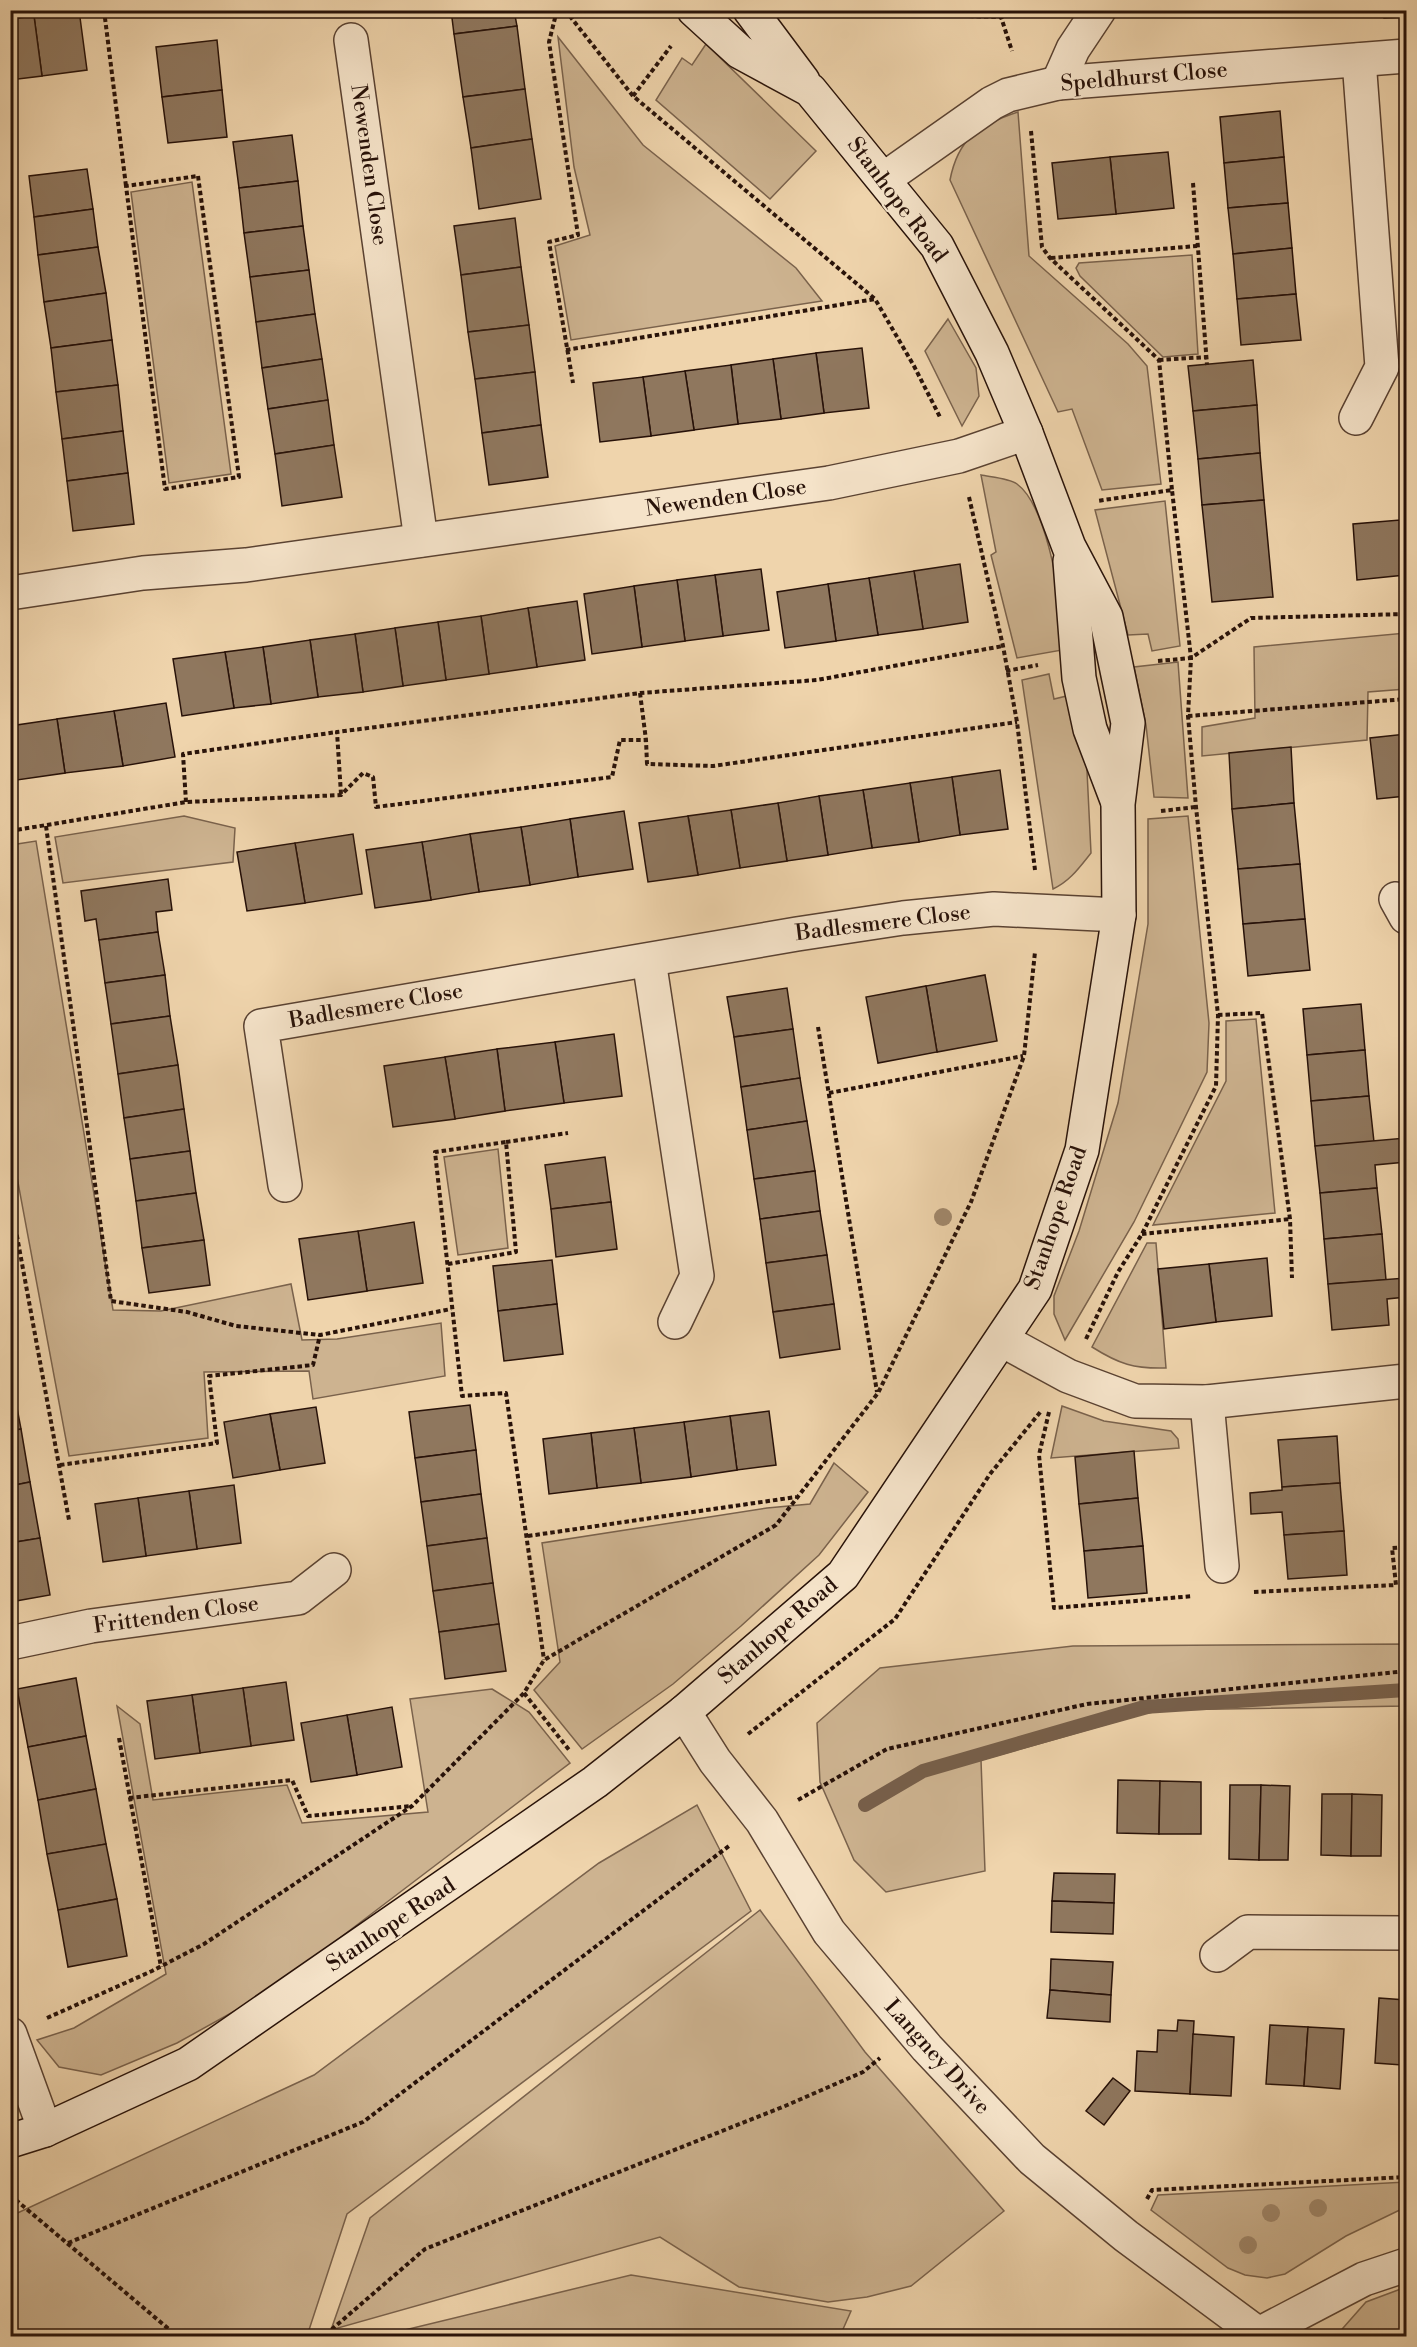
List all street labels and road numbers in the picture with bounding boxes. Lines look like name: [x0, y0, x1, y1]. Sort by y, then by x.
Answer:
street label: Speldhurst Close: [1059, 56, 1229, 98]
street label: Newenden Close: [344, 83, 394, 247]
street label: Stanhope Road: [841, 132, 953, 268]
street label: Newenden Close: [644, 473, 808, 523]
street label: Badlesmere Close: [793, 899, 972, 947]
street label: Badlesmere Close: [286, 977, 465, 1035]
street label: Stanhope Road: [1019, 1142, 1093, 1293]
street label: Stanhope Road: [713, 1571, 844, 1690]
street label: Frittenden Close: [92, 1590, 260, 1640]
street label: Stanhope Road: [321, 1872, 461, 1978]
street label: Langney Drive: [878, 1994, 996, 2120]

